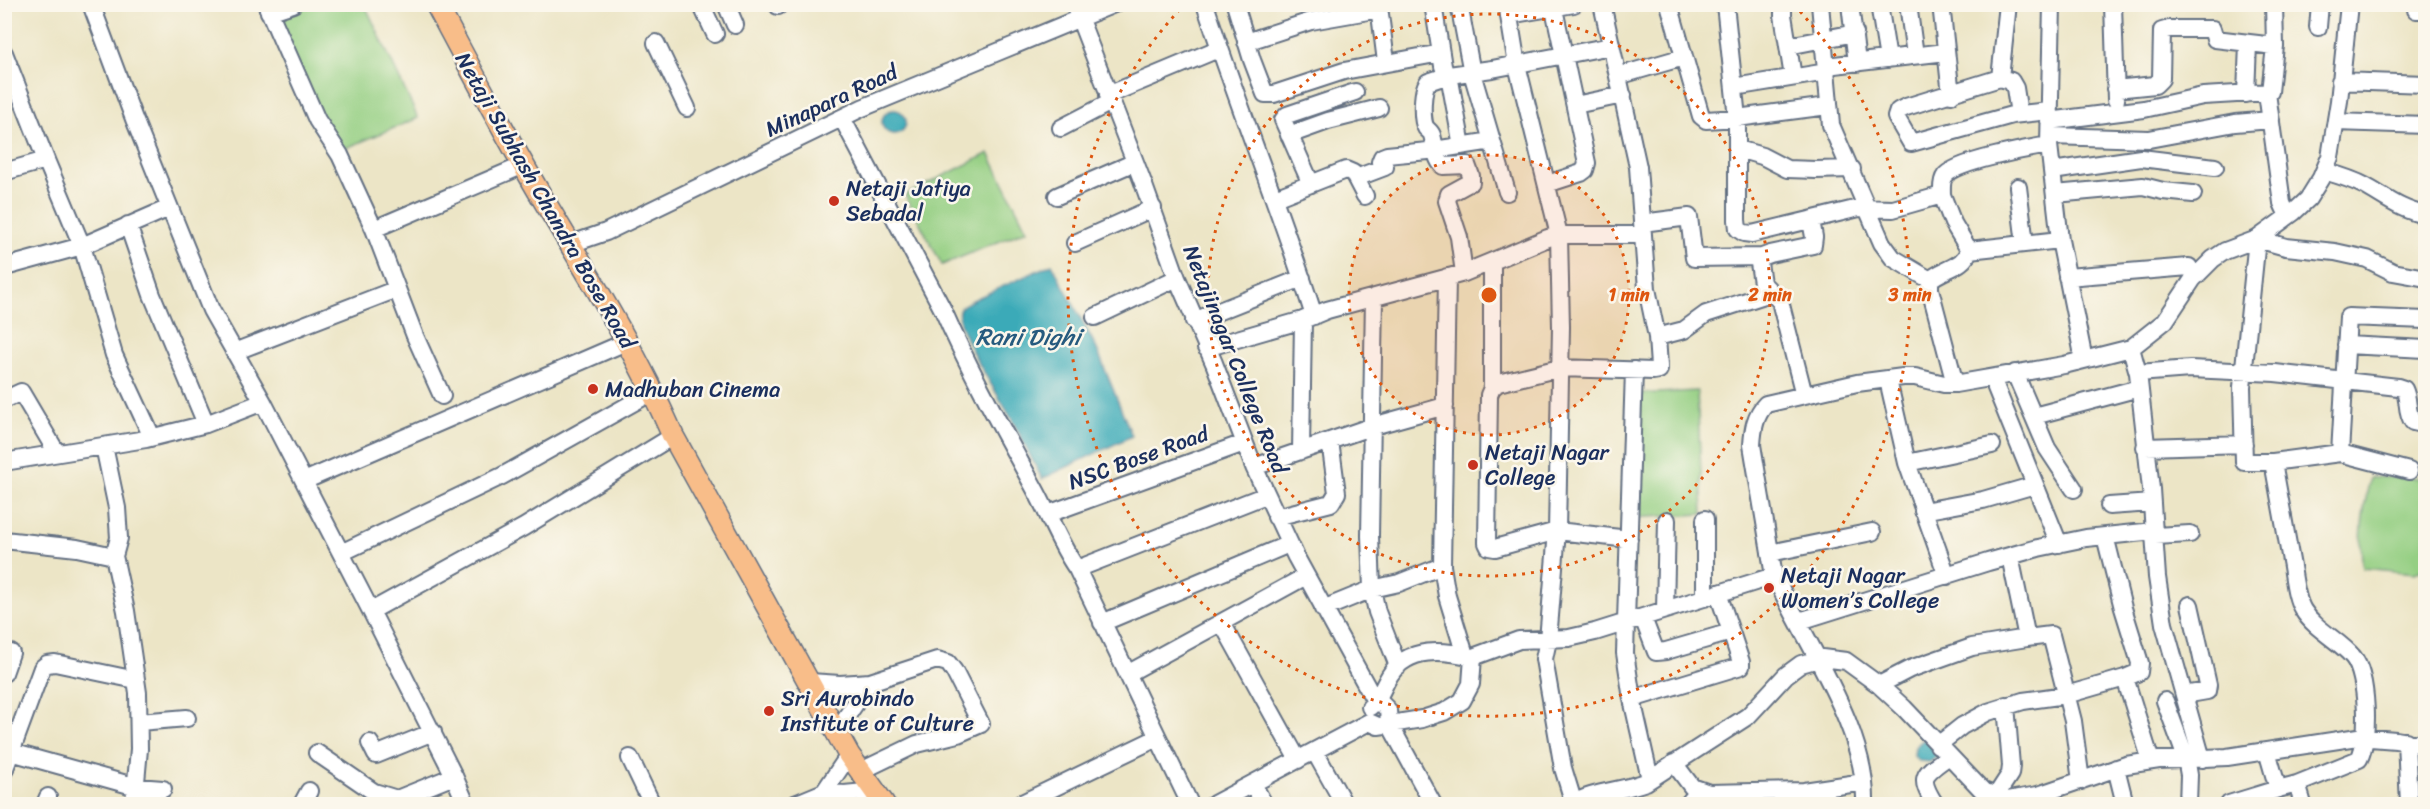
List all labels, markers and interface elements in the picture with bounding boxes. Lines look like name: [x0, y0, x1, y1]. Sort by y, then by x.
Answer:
street label: Netaji Subhash Chandra Bose Road: [444, 44, 648, 357]
street label: Minapara Road: [758, 52, 905, 148]
place label: Netaji Jatiya Sebadal: [846, 169, 971, 233]
marker: Netaji Jatiya Sebadal: [827, 194, 841, 208]
street label: Netajinagar College Road: [1172, 239, 1300, 481]
text: 1 min: [1609, 279, 1650, 311]
text: 2 min: [1747, 279, 1792, 311]
text: 3 min: [1887, 279, 1932, 311]
centre of rings: [1479, 285, 1499, 305]
water label: Rani Dighi: [976, 316, 1085, 358]
place label: Madhuban Cinema: [605, 370, 780, 409]
marker: Madhuban Cinema: [586, 382, 600, 396]
street label: NSC Bose Road: [1062, 414, 1215, 501]
place label: Netaji Nagar College: [1485, 433, 1611, 497]
marker: Netaji Nagar College: [1466, 458, 1480, 472]
place label: Netaji Nagar Women’s College: [1781, 556, 1939, 620]
marker: Netaji Nagar Women’s College: [1762, 581, 1776, 595]
place label: Sri Aurobindo Institute of Culture: [780, 679, 974, 743]
marker: Sri Aurobindo Institute of Culture: [762, 704, 776, 718]

